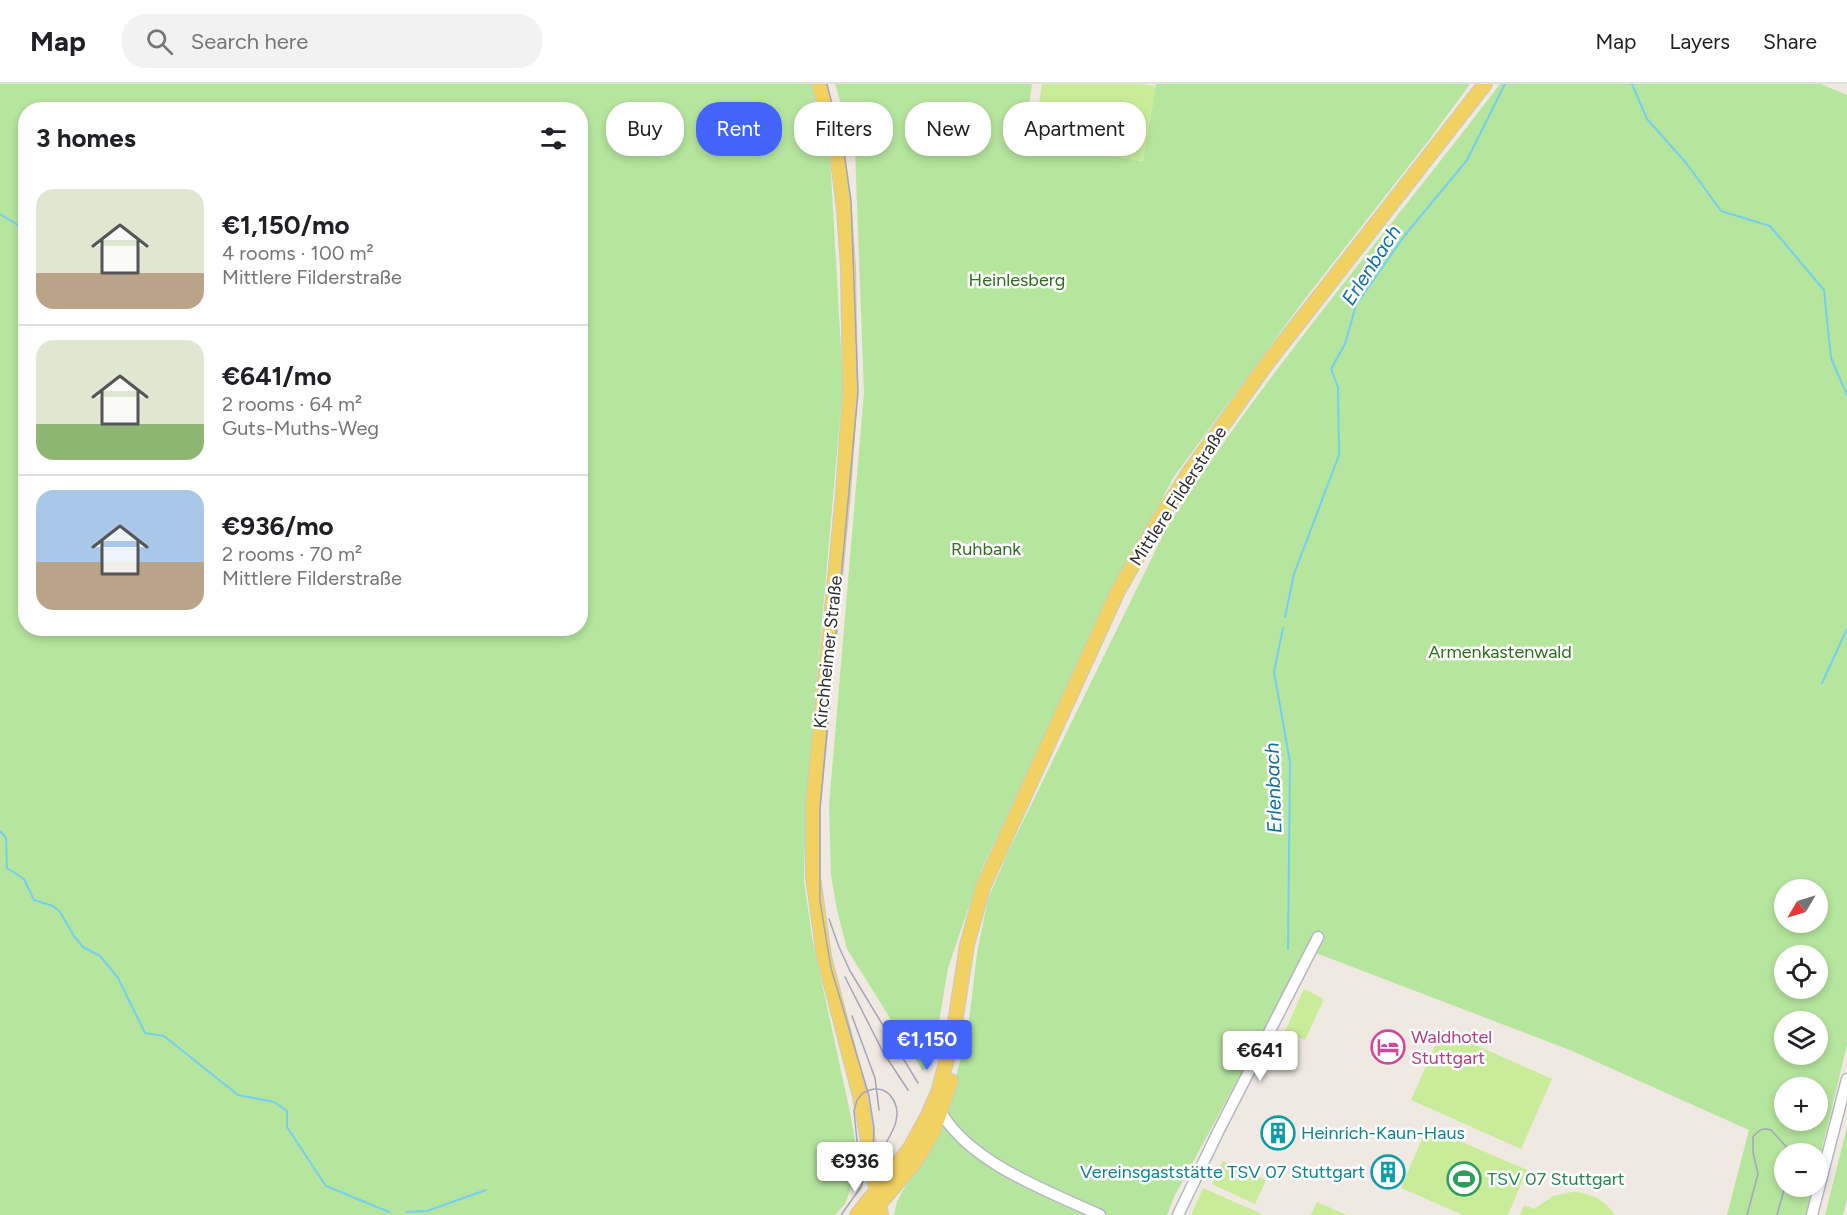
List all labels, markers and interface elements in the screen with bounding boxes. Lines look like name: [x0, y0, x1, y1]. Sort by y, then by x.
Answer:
search box: [122, 14, 542, 68]
text: Map: [30, 24, 86, 58]
icon: search: [143, 25, 176, 58]
text: Search here: [191, 28, 308, 55]
text: Map: [1596, 29, 1636, 54]
text: Layers: [1669, 29, 1730, 54]
text: Share: [1763, 29, 1817, 54]
chip: Buy: [606, 102, 684, 156]
chip: Rent: [696, 102, 782, 156]
chip: Filters: [794, 102, 893, 156]
chip: New: [905, 102, 991, 156]
chip: Apartment: [1003, 102, 1146, 156]
text: 3 homes: [36, 122, 136, 154]
icon: filters: [537, 122, 570, 155]
text: €1,150/mo: [222, 209, 350, 241]
icon: home: [84, 213, 156, 285]
water label: Erlenbach: [1336, 220, 1406, 310]
text: 4 rooms · 100 m²: [222, 241, 374, 265]
text: Mittlere Filderstraße: [222, 265, 402, 289]
park label: Heinlesberg: [969, 269, 1065, 291]
text: €641/mo: [222, 360, 332, 392]
icon: home: [84, 364, 156, 436]
text: 2 rooms · 64 m²: [222, 392, 362, 416]
text: Guts-Muths-Weg: [222, 416, 379, 440]
street label: Mittlere Filderstraße: [1125, 422, 1231, 570]
text: €936/mo: [222, 510, 334, 542]
icon: home: [84, 514, 156, 586]
park label: Ruhbank: [951, 538, 1021, 560]
text: 2 rooms · 70 m²: [222, 542, 362, 566]
text: Mittlere Filderstraße: [222, 566, 402, 590]
street label: Kirchheimer Straße: [809, 574, 847, 730]
park label: Armenkastenwald: [1428, 641, 1572, 663]
water label: Erlenbach: [1259, 742, 1287, 834]
north arrow: [1774, 879, 1828, 933]
map controls: [1774, 879, 1828, 1197]
button: locate: [1774, 945, 1828, 999]
button: layers: [1774, 1011, 1828, 1065]
pin: €1,150: [878, 1020, 976, 1071]
place label: Waldhotel Stuttgart: [1411, 1026, 1492, 1069]
text: €1,150: [897, 1027, 957, 1051]
hotel icon: Waldhotel Stuttgart: [1370, 1029, 1406, 1065]
pin: €641: [1224, 1031, 1296, 1082]
text: €641: [1237, 1038, 1283, 1062]
button: +: [1774, 1077, 1828, 1131]
building icon: Heinrich-Kaun-Haus: [1260, 1115, 1296, 1151]
place label: Heinrich-Kaun-Haus: [1301, 1122, 1465, 1144]
pin: €936: [819, 1142, 891, 1193]
button: −: [1774, 1143, 1828, 1197]
text: €936: [831, 1149, 879, 1173]
building icon: Vereinsgaststätte TSV 07 Stuttgart: [1370, 1154, 1406, 1190]
place label: Vereinsgaststätte TSV 07 Stuttgart: [1080, 1161, 1365, 1183]
sports icon: TSV 07 Stuttgart: [1446, 1161, 1482, 1197]
place label: TSV 07 Stuttgart: [1487, 1168, 1625, 1190]

